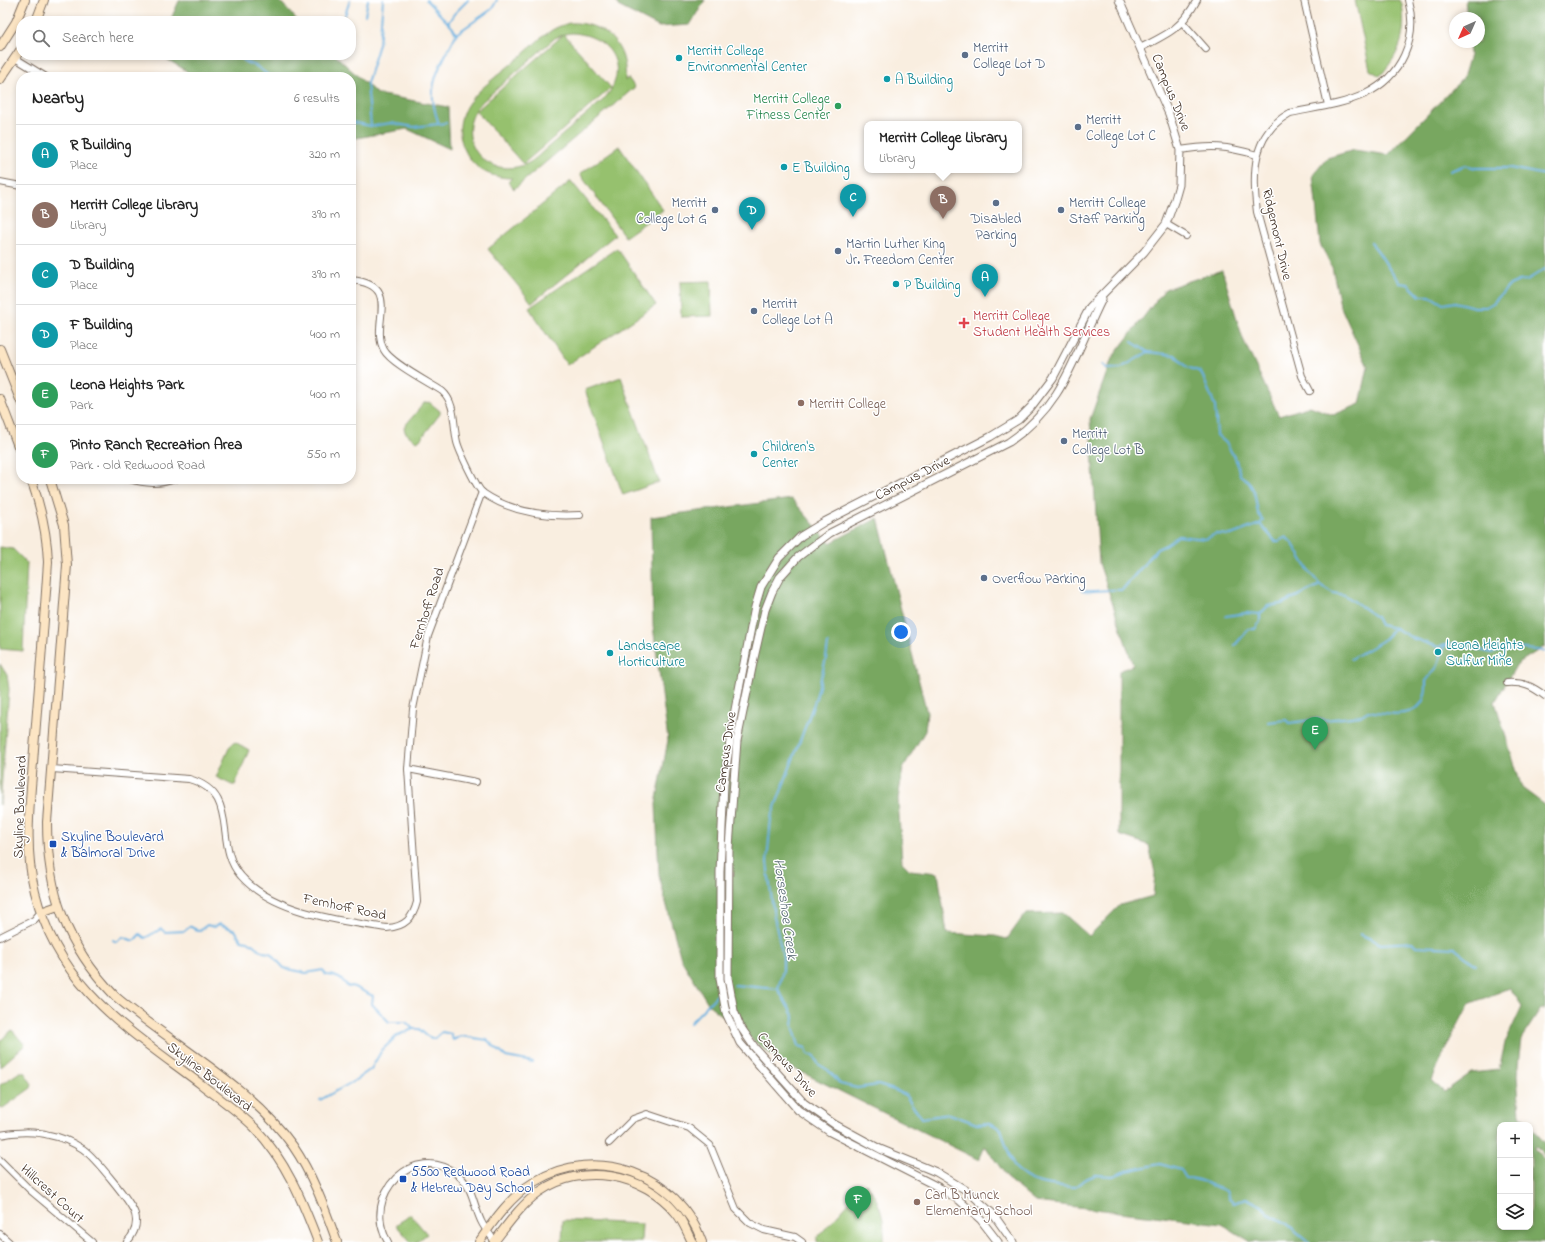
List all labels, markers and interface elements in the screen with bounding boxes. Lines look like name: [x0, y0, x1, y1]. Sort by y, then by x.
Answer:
north arrow: [1449, 12, 1485, 48]
search box: [16, 16, 356, 60]
icon: search: [30, 27, 52, 49]
text: Search here: [62, 27, 134, 49]
place label: Merritt College Lot D: [973, 38, 1046, 76]
place label: Merritt College Environmental Center: [687, 41, 808, 78]
marker: Merritt College Lot D: [960, 50, 970, 60]
street label: Campus Drive: [1146, 51, 1196, 135]
marker: Merritt College Environmental Center: [674, 53, 684, 63]
place label: A Building: [895, 70, 953, 92]
marker: A Building: [882, 74, 892, 84]
text: Nearby: [32, 86, 84, 111]
text: 6 results: [294, 89, 340, 108]
place label: Merritt College Fitness Center: [746, 89, 831, 126]
marker: Merritt College Fitness Center: [833, 101, 843, 111]
place label: Merritt College Lot C: [1086, 110, 1156, 148]
popup: [864, 121, 1022, 173]
marker: Merritt College Lot C: [1073, 122, 1083, 132]
text: Merritt College Library: [879, 127, 1007, 149]
text: R Building: [70, 134, 131, 156]
text: A: [41, 145, 49, 164]
text: 320 m: [309, 145, 340, 164]
text: Library: [879, 149, 915, 168]
text: Place: [70, 156, 98, 175]
place label: E Building: [792, 158, 850, 180]
marker: E Building: [779, 162, 789, 172]
pin: C: [840, 184, 866, 217]
pin: B: [930, 186, 956, 219]
street label: Ridgemont Drive: [1255, 187, 1297, 283]
place label: Merritt College Lot G: [636, 193, 707, 231]
place label: Merritt College Staff Parking: [1069, 193, 1147, 231]
text: Merritt College Library: [70, 194, 198, 216]
pin: D: [739, 197, 765, 230]
marker: Disabled Parking: [991, 198, 1001, 208]
text: B: [41, 205, 49, 224]
text: 390 m: [312, 205, 340, 224]
marker: Merritt College Lot G: [710, 205, 720, 215]
marker: Merritt College Staff Parking: [1056, 205, 1066, 215]
place label: Disabled Parking: [970, 209, 1022, 247]
text: Library: [70, 216, 106, 235]
place label: Martin Luther King Jr. Freedom Center: [846, 234, 955, 271]
marker: Martin Luther King Jr. Freedom Center: [833, 246, 843, 256]
text: D Building: [70, 254, 134, 276]
pin: A: [972, 264, 998, 297]
text: C: [41, 265, 49, 284]
text: 390 m: [312, 265, 340, 284]
place label: P Building: [904, 275, 961, 297]
text: Place: [70, 276, 98, 295]
marker: P Building: [891, 279, 901, 289]
place label: Merritt College Lot A: [762, 294, 833, 332]
marker: Merritt College Lot A: [749, 306, 759, 316]
place label: Merritt College Student Health Services: [973, 306, 1110, 343]
text: F Building: [70, 314, 133, 336]
marker: Merritt College Student Health Services: [958, 317, 970, 329]
text: D: [40, 325, 50, 344]
text: 400 m: [310, 325, 340, 344]
text: Place: [70, 336, 98, 355]
text: Leona Heights Park: [70, 374, 184, 396]
text: E: [41, 385, 49, 404]
text: 400 m: [310, 385, 340, 404]
place label: Merritt College: [809, 394, 887, 416]
text: Park: [70, 396, 94, 415]
marker: Merritt College: [796, 398, 806, 408]
place label: Merritt College Lot B: [1072, 424, 1144, 462]
text: Pinto Ranch Recreation Area: [70, 434, 242, 456]
marker: Merritt College Lot B: [1059, 436, 1069, 446]
place label: Children's Center: [762, 437, 815, 474]
text: F: [41, 445, 49, 464]
text: 550 m: [306, 445, 340, 464]
marker: Children's Center: [749, 449, 759, 459]
street label: Campus Drive: [872, 450, 954, 506]
text: Park · Old Redwood Road: [70, 456, 205, 475]
street label: Fernhoff Road: [404, 565, 451, 653]
place label: Overflow Parking: [992, 569, 1086, 591]
marker: Overflow Parking: [979, 573, 989, 583]
your location: [891, 622, 911, 642]
place label: Leona Heights Sulfur Mine: [1446, 635, 1524, 672]
place label: Landscape Horticulture: [618, 636, 686, 673]
marker: Leona Heights Sulfur Mine: [1433, 647, 1443, 657]
marker: Landscape Horticulture: [605, 648, 615, 658]
street label: Campus Drive: [710, 710, 743, 794]
pin: E: [1302, 717, 1328, 750]
street label: Skyline Boulevard: [8, 755, 34, 859]
place label: Skyline Boulevard & Balmoral Drive: [61, 827, 164, 864]
marker: Skyline Boulevard & Balmoral Drive: [48, 839, 58, 849]
water label: Horseshoe Creek: [767, 857, 803, 962]
street label: Fernhoff Road: [300, 888, 388, 927]
street label: Campus Drive: [752, 1028, 822, 1103]
street label: Skyline Boulevard: [161, 1037, 256, 1118]
map controls: [1497, 1122, 1533, 1230]
button: +: [1497, 1122, 1533, 1158]
button: −: [1497, 1158, 1533, 1194]
street label: Hillcrest Court: [15, 1160, 89, 1229]
place label: 5500 Redwood Road & Hebrew Day School: [411, 1162, 533, 1200]
marker: 5500 Redwood Road & Hebrew Day School: [398, 1174, 408, 1184]
place label: Carl B Munck Elementary School: [925, 1185, 1032, 1223]
pin: F: [845, 1186, 871, 1219]
button: layers: [1497, 1194, 1533, 1230]
marker: Carl B Munck Elementary School: [912, 1197, 922, 1207]

